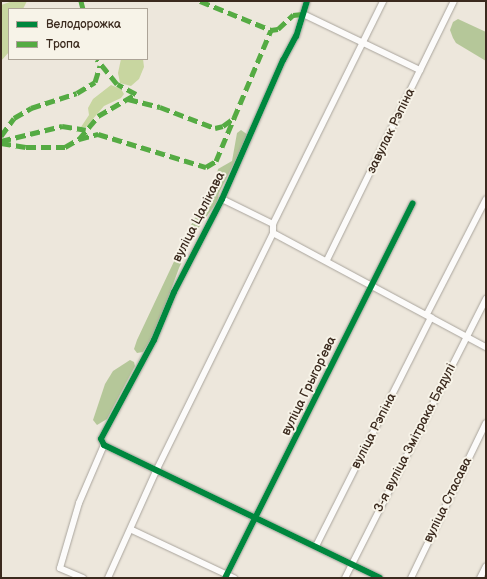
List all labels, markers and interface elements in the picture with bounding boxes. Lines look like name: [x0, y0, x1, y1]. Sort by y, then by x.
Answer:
legend: [8, 8, 148, 60]
text: Велодорожка: [46, 17, 121, 32]
text: Тропа: [46, 37, 80, 52]
street label: завулак Рэпіна: [364, 86, 418, 176]
street label: вуліца Цалікава: [170, 169, 228, 265]
street label: вуліца Грыгорʼева: [278, 334, 340, 438]
street label: 3-я вуліца Змітрака Бядулі: [371, 361, 459, 515]
street label: вуліца Рэпіна: [348, 391, 400, 471]
street label: вуліца Стасава: [421, 455, 475, 545]

